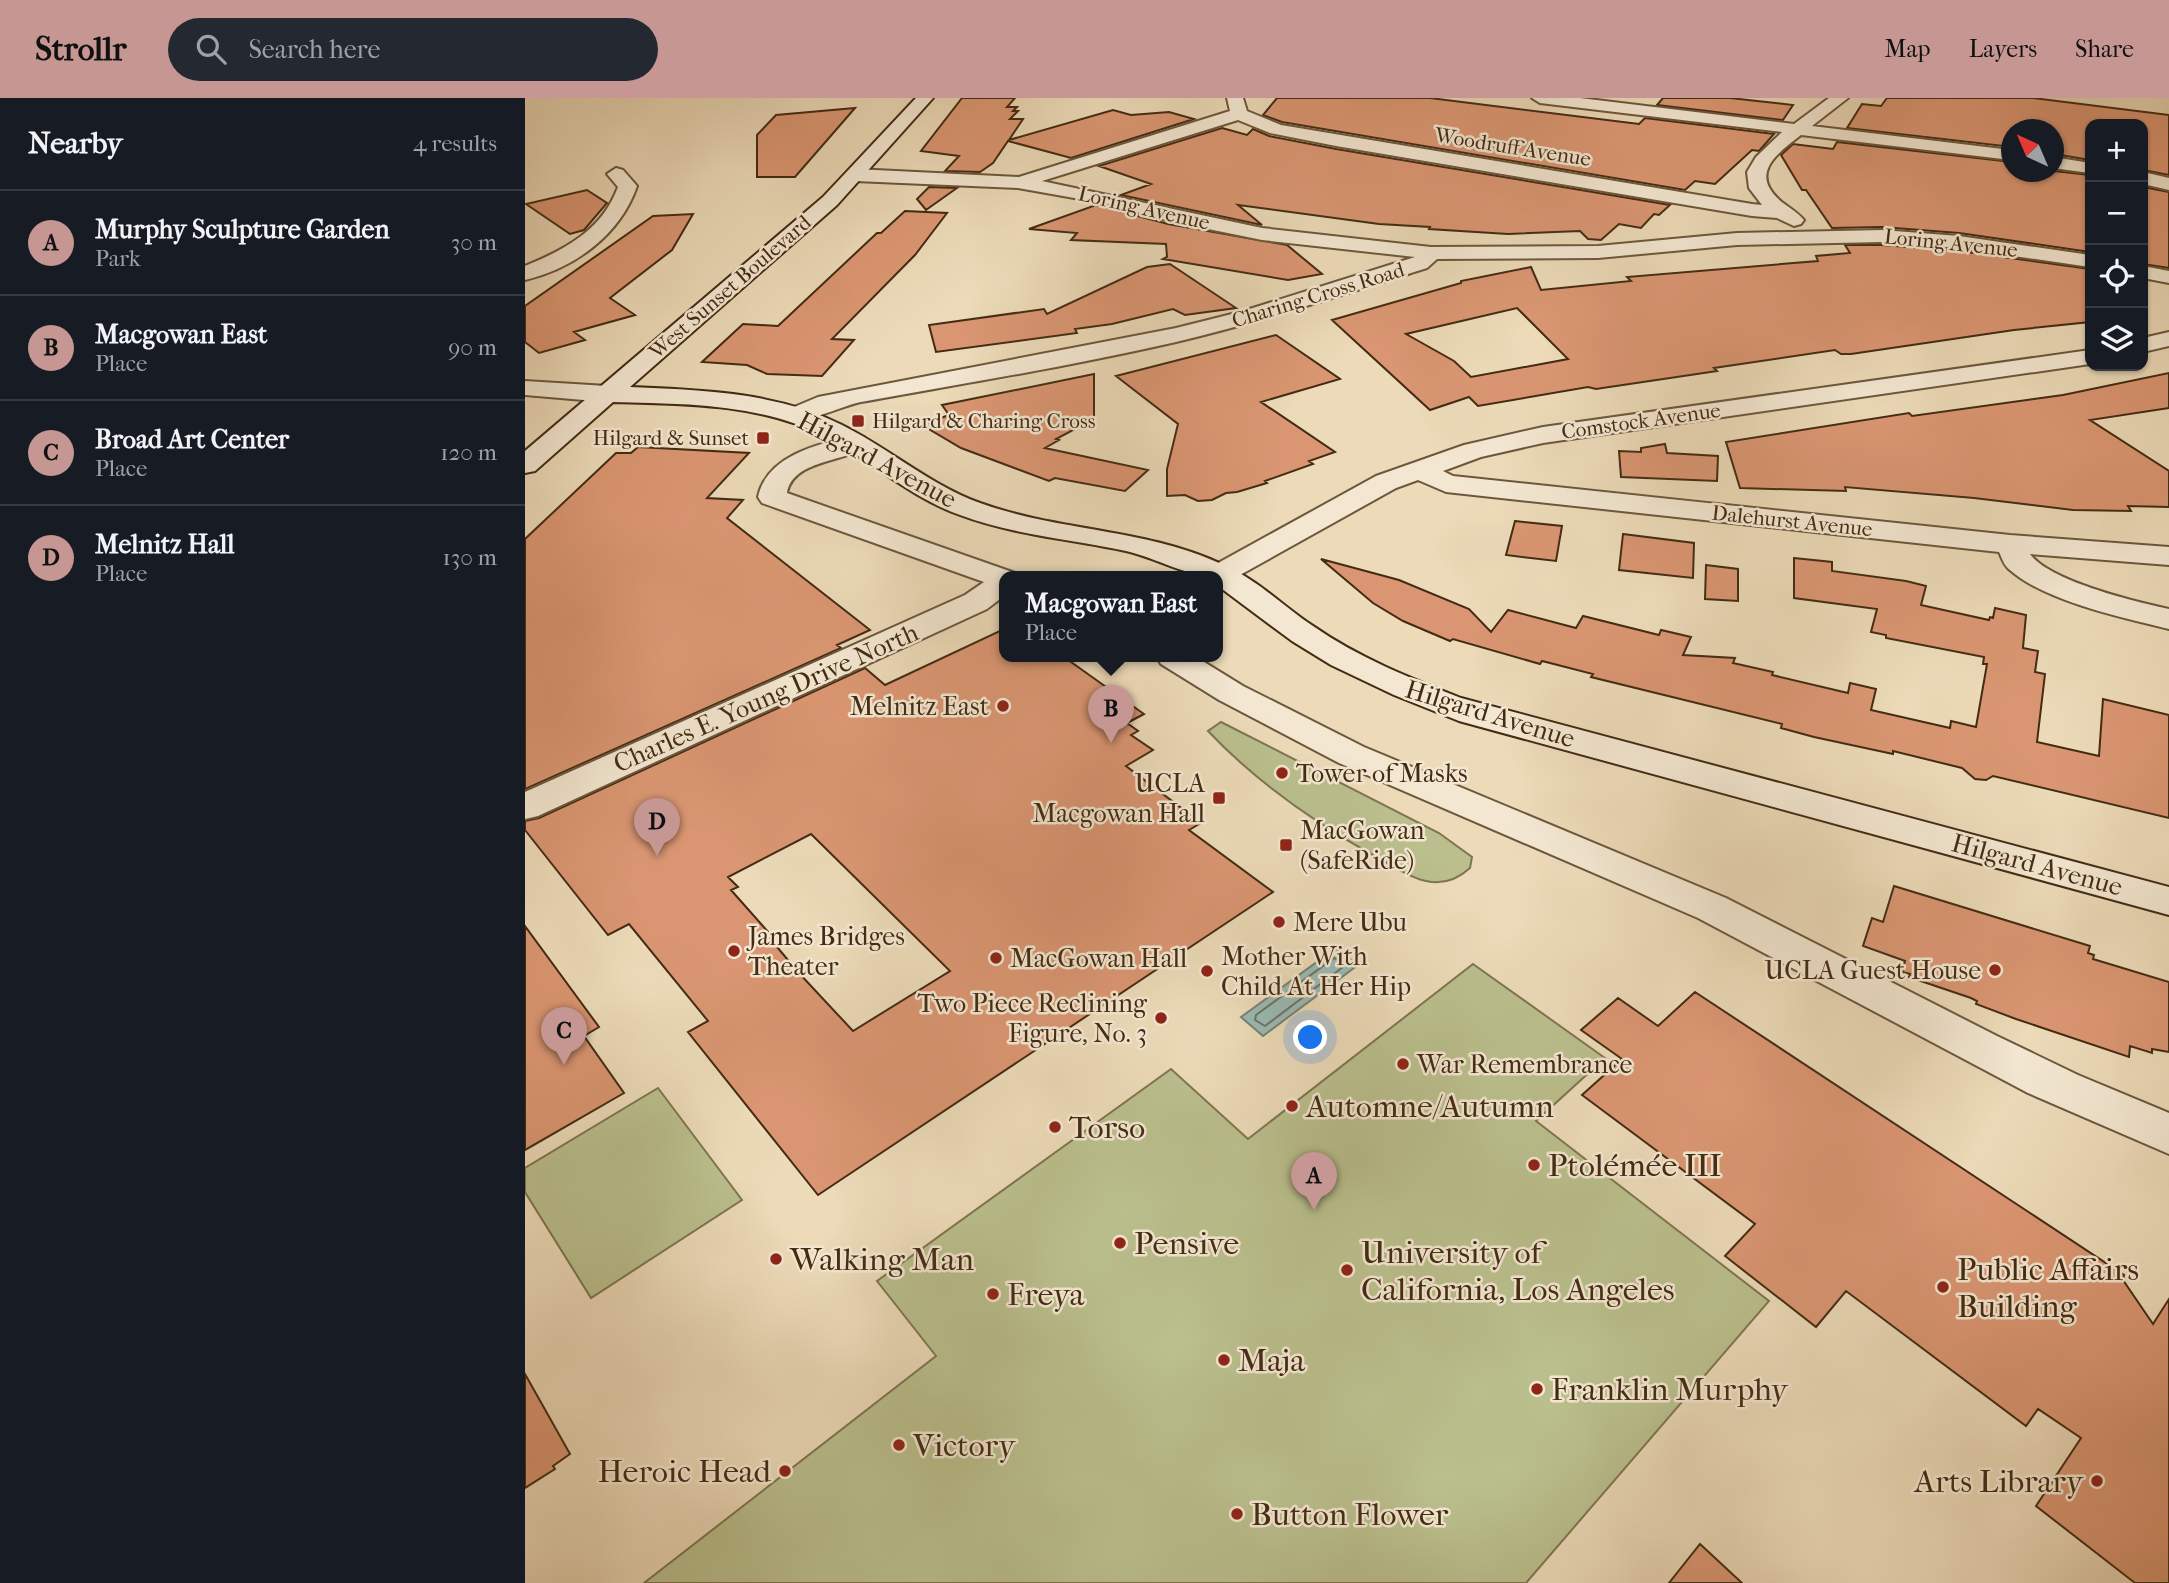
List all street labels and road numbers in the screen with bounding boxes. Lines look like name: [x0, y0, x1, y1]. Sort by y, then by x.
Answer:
street label: Woodruff Avenue: [1432, 123, 1593, 171]
street label: Loring Avenue: [1076, 181, 1212, 235]
street label: West Sunset Boulevard: [644, 210, 816, 364]
street label: Loring Avenue: [1883, 224, 2019, 262]
street label: Charing Cross Road: [1229, 257, 1408, 333]
street label: Comstock Avenue: [1560, 398, 1722, 444]
street label: Hilgard Avenue: [792, 405, 962, 515]
street label: Dalehurst Avenue: [1710, 501, 1874, 541]
street label: Charles E. Young Drive North: [609, 616, 924, 779]
street label: Hilgard Avenue: [1401, 674, 1579, 755]
street label: Hilgard Avenue: [1948, 827, 2126, 903]

